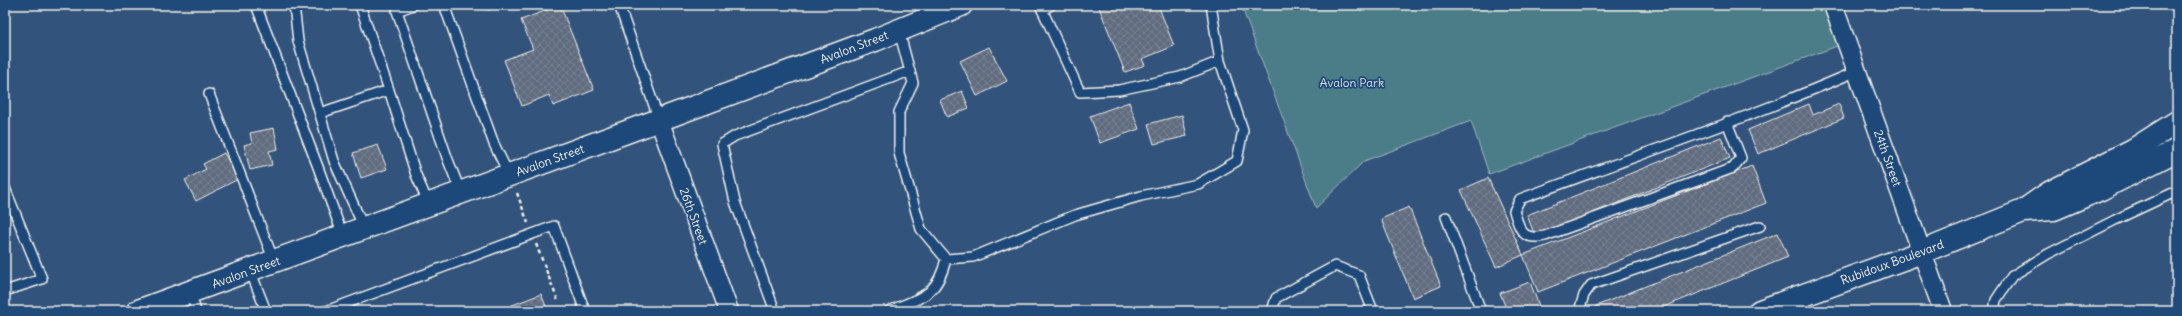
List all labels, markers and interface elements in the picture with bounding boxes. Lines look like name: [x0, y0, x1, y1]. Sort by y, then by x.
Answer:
street label: Avalon Street: [818, 27, 890, 67]
park label: Avalon Park: [1320, 75, 1384, 90]
street label: 24th Street: [1871, 128, 1905, 188]
street label: Avalon Street: [514, 141, 586, 179]
street label: 26th Street: [677, 186, 711, 246]
street label: Rubidoux Boulevard: [1838, 236, 1946, 288]
street label: Avalon Street: [210, 253, 282, 291]

